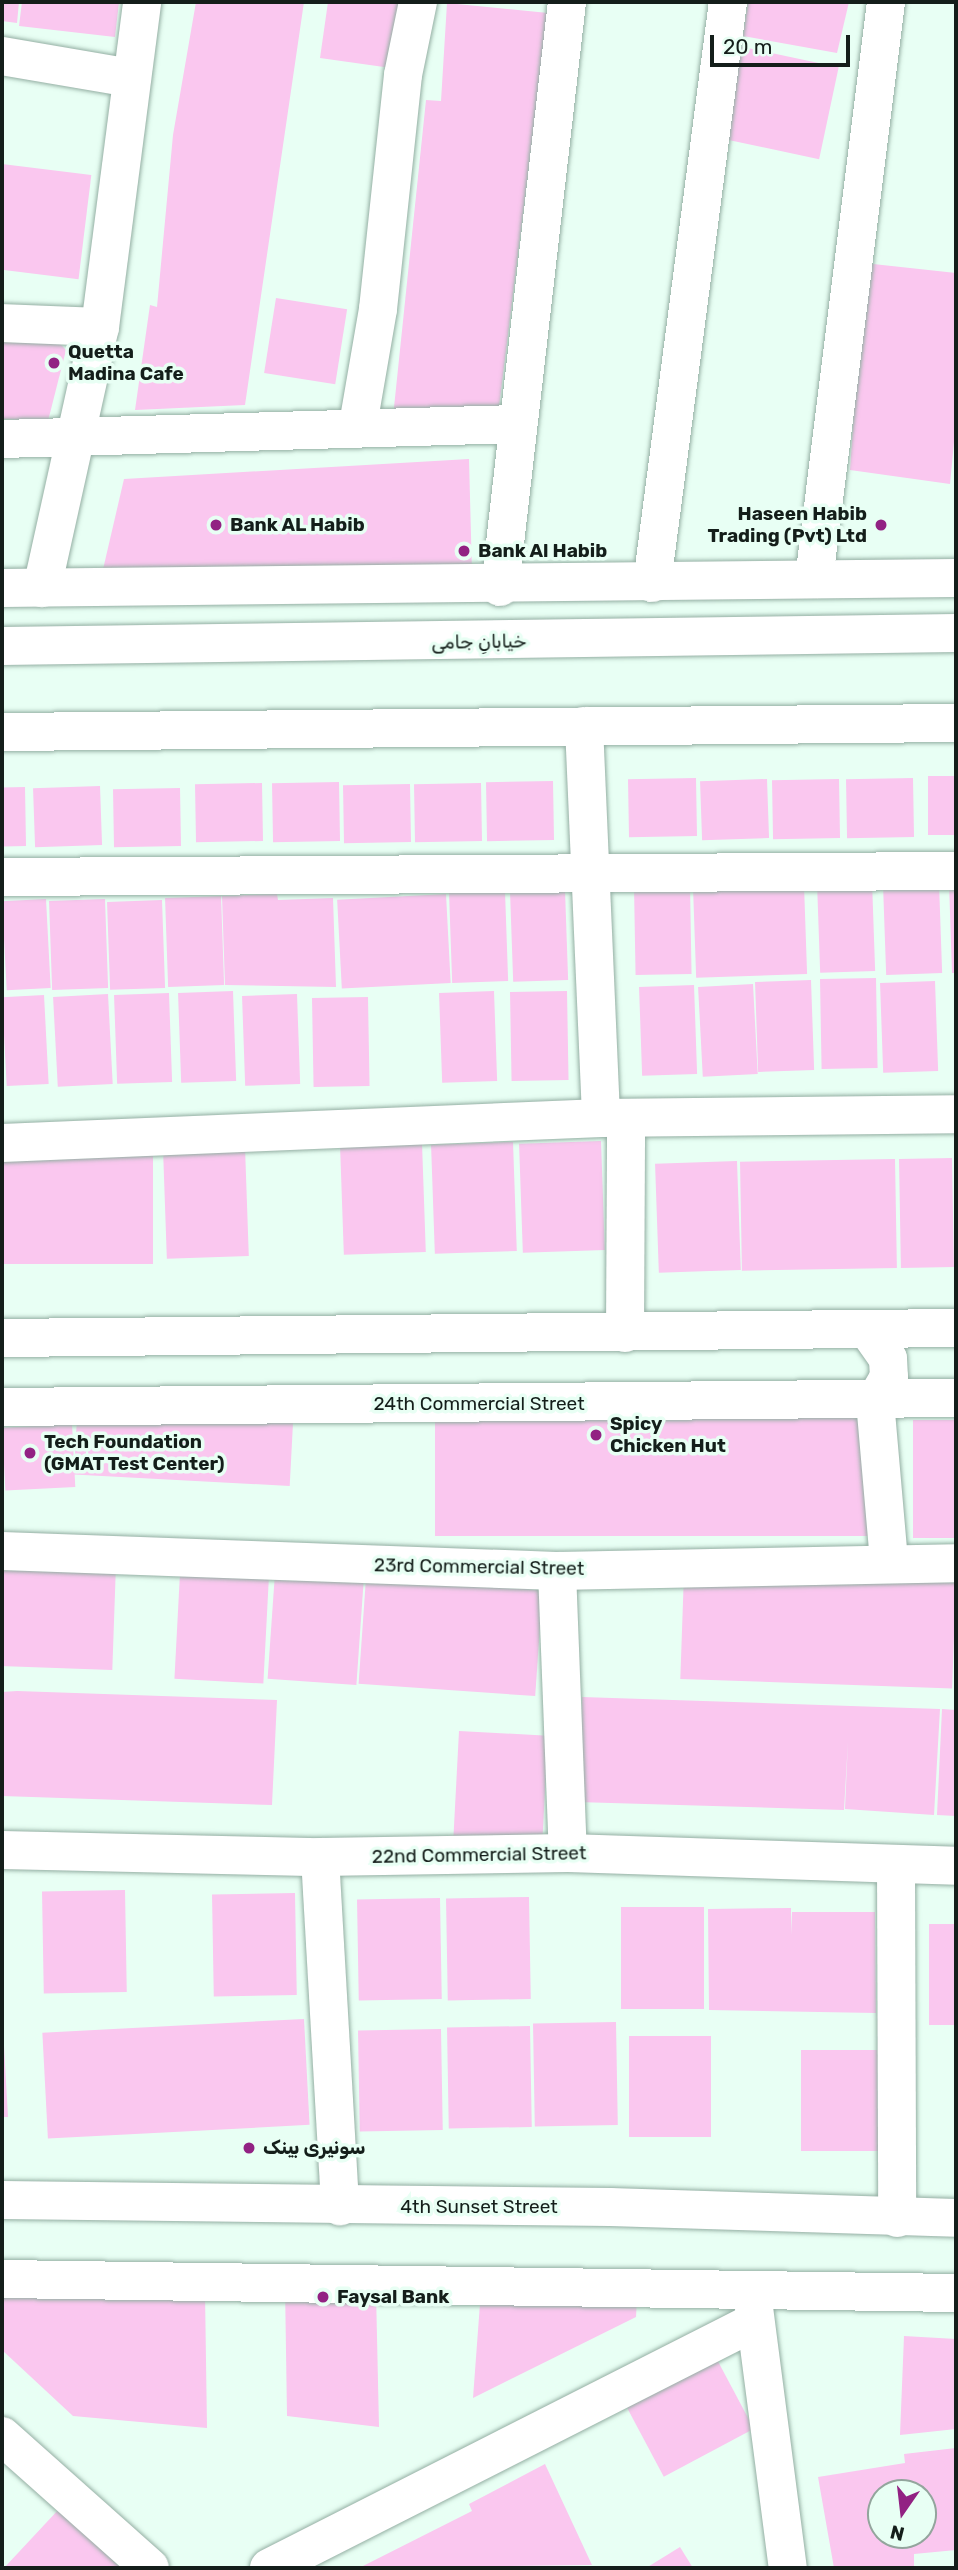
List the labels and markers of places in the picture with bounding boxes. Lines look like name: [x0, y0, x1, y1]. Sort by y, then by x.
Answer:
place label: Quetta Madina Cafe: [68, 341, 184, 385]
marker: Quetta Madina Cafe: [46, 355, 62, 371]
place label: Haseen Habib Trading (Pvt) Ltd: [707, 503, 867, 547]
place label: Bank AL Habib: [230, 514, 366, 536]
marker: Bank AL Habib: [208, 517, 224, 533]
marker: Haseen Habib Trading (Pvt) Ltd: [873, 517, 889, 533]
place label: Bank Al Habib: [478, 540, 608, 562]
marker: Bank Al Habib: [456, 543, 472, 559]
place label: Spicy Chicken Hut: [610, 1413, 726, 1457]
marker: Spicy Chicken Hut: [588, 1427, 604, 1443]
place label: Tech Foundation (GMAT Test Center): [44, 1431, 225, 1475]
marker: Tech Foundation (GMAT Test Center): [22, 1445, 38, 1461]
place label: سونیری بینک: [263, 2137, 366, 2159]
marker: سونیری بینک: [241, 2140, 257, 2156]
place label: Faysal Bank: [337, 2286, 449, 2308]
marker: Faysal Bank: [315, 2289, 331, 2305]

